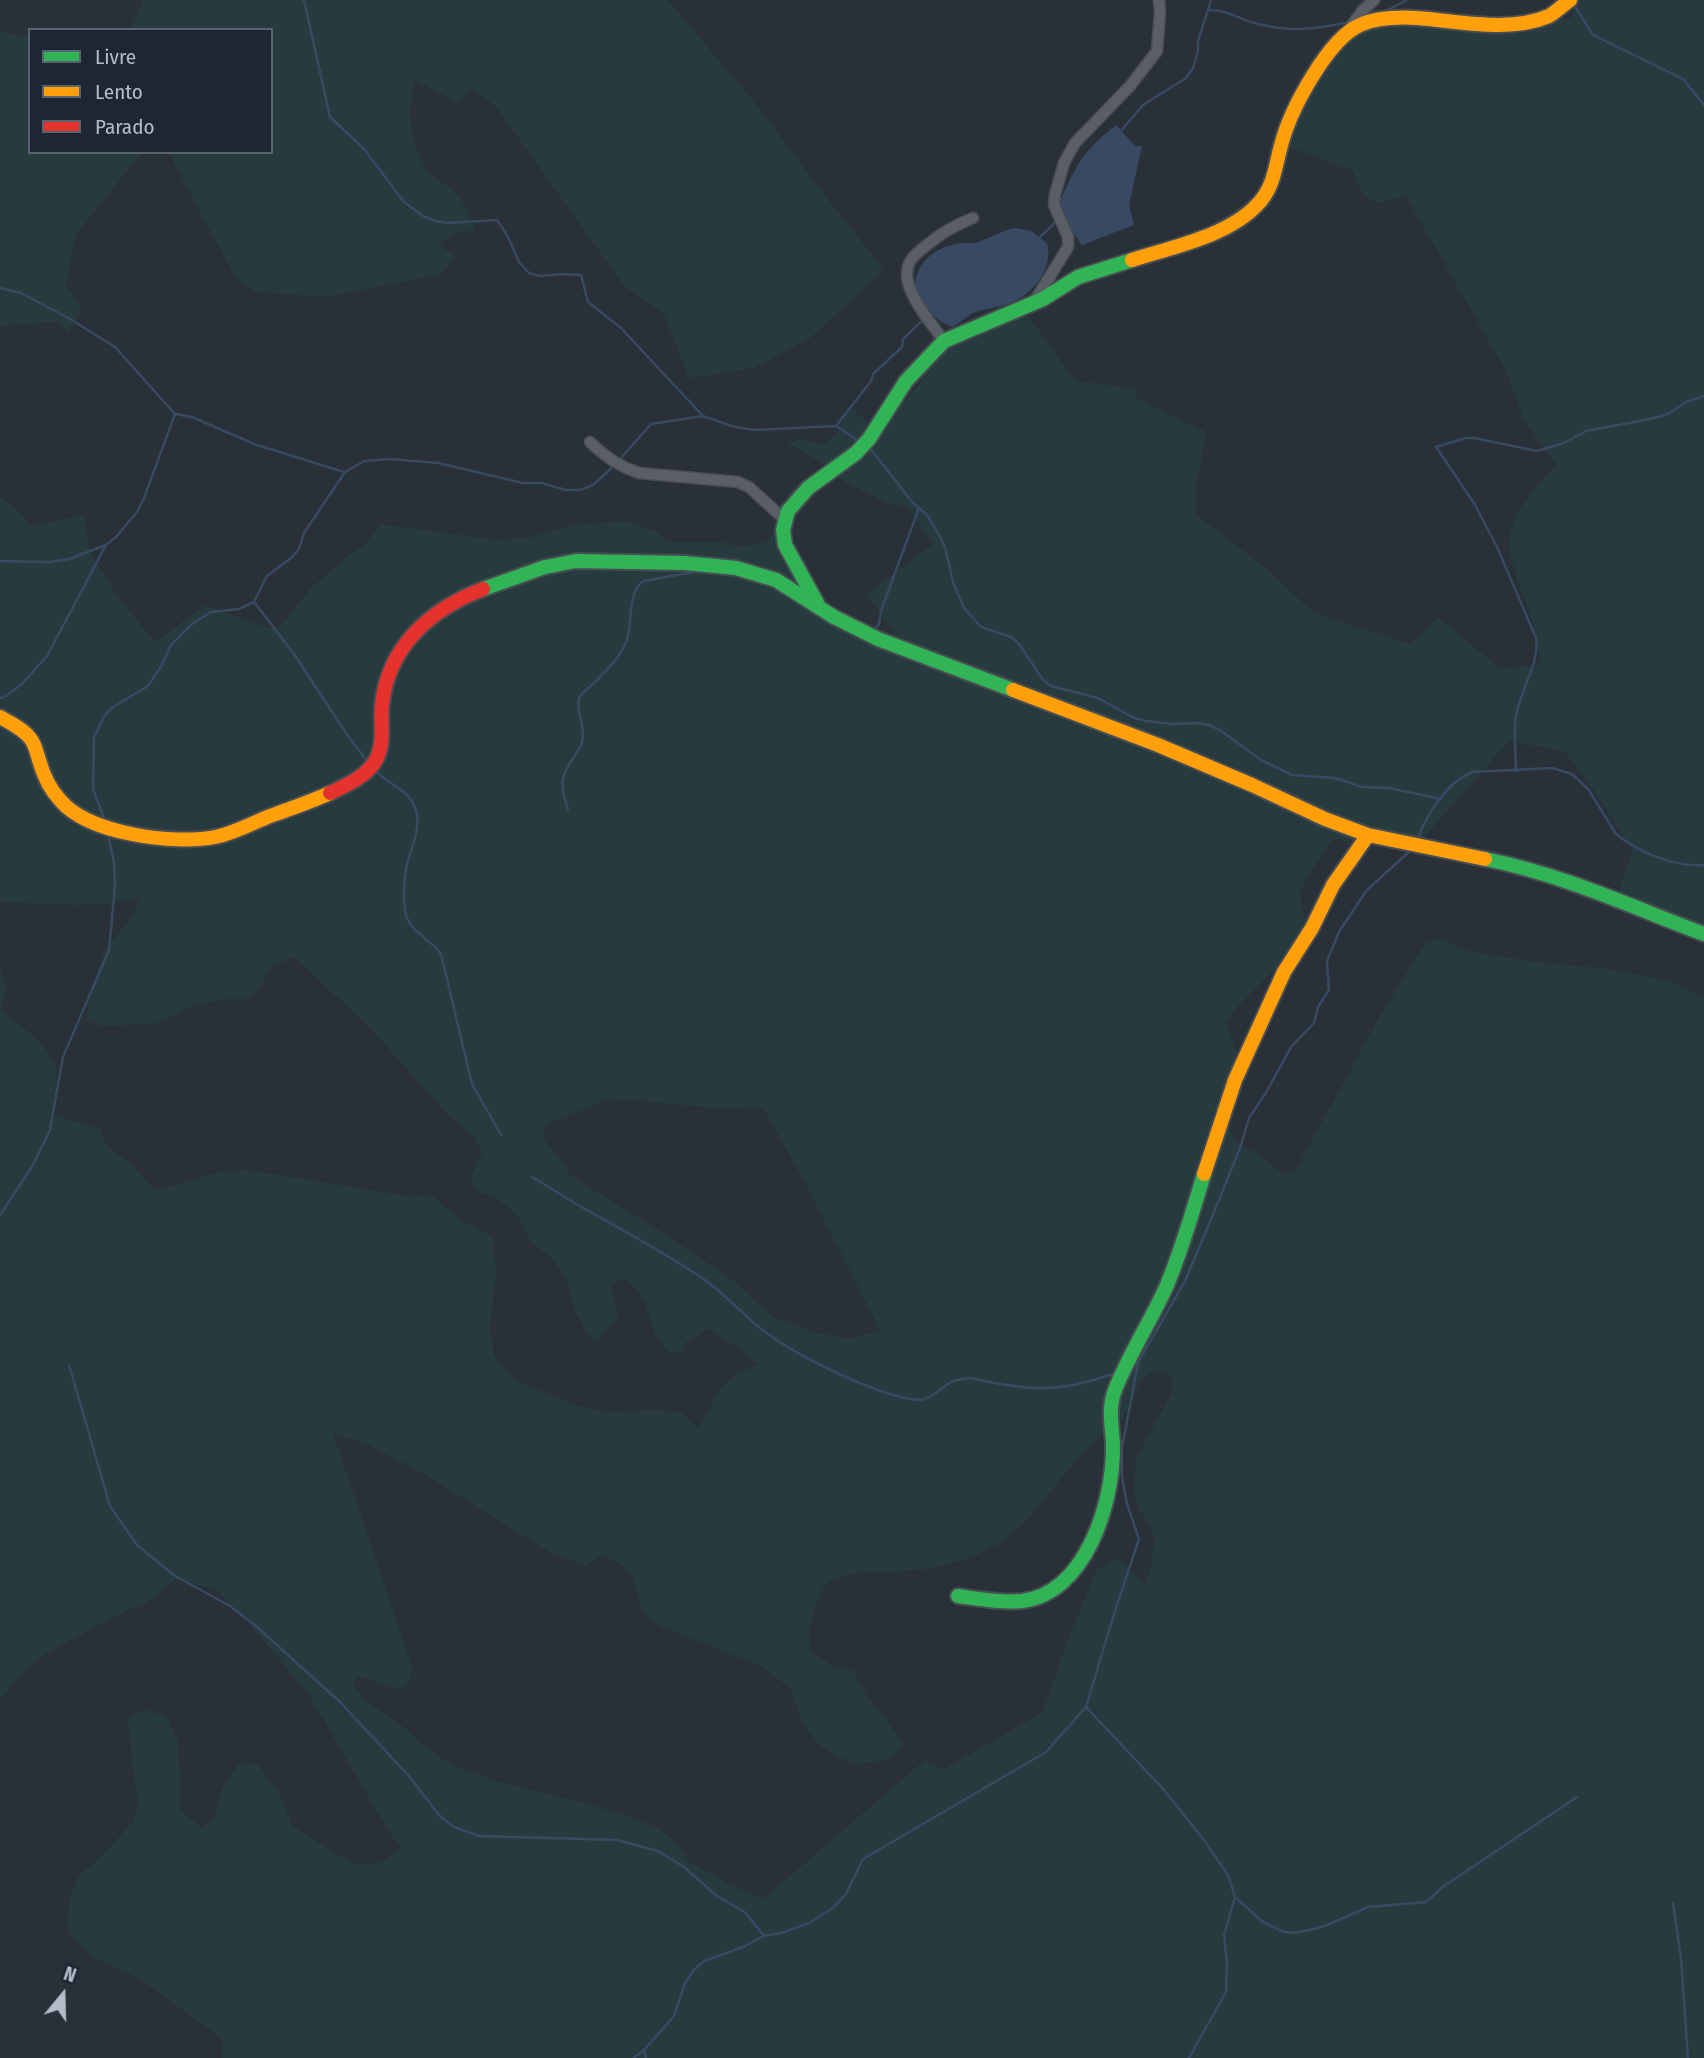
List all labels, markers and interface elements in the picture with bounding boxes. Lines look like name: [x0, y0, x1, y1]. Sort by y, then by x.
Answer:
legend: [28, 28, 273, 154]
text: Livre: [95, 44, 136, 70]
text: Lento: [95, 79, 143, 105]
text: Parado: [95, 114, 154, 140]
north arrow: [28, 1960, 98, 2030]
text: N: [61, 1962, 79, 1987]

